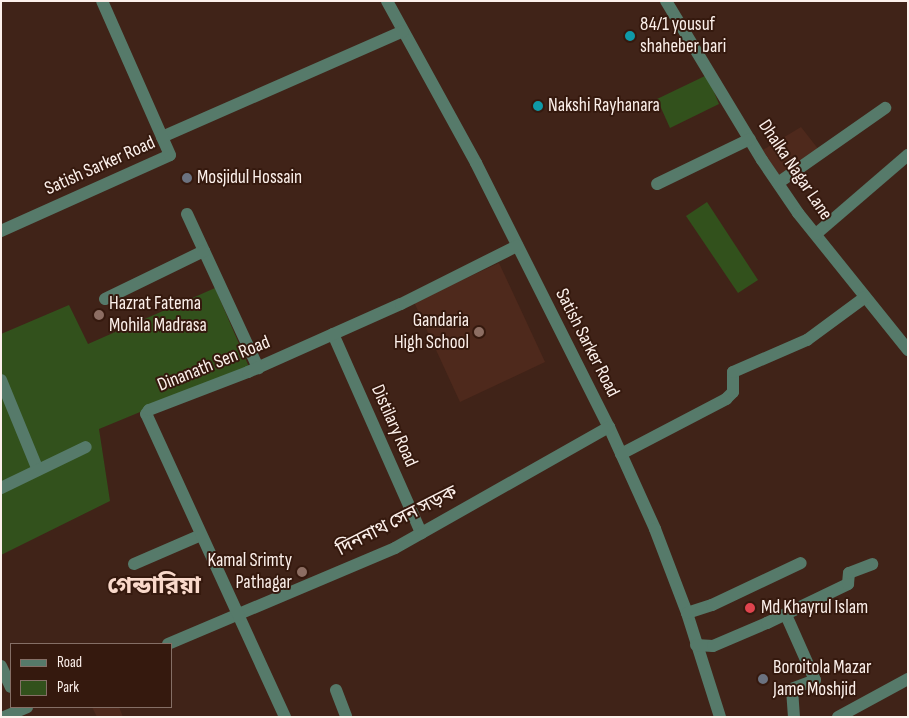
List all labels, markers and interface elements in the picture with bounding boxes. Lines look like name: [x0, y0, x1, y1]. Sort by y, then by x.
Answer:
place label: 84/1 yousuf shaheber bari: [640, 14, 726, 58]
marker: 84/1 yousuf shaheber bari: [624, 30, 636, 42]
place label: Nakshi Rayhanara: [548, 95, 660, 117]
marker: Nakshi Rayhanara: [532, 100, 544, 112]
street label: Dhalka Nagar Lane: [753, 115, 837, 225]
street label: Satish Sarker Road: [41, 132, 159, 200]
place label: Mosjidul Hossain: [197, 167, 302, 189]
marker: Mosjidul Hossain: [181, 172, 193, 184]
street label: Satish Sarker Road: [550, 285, 624, 401]
place label: Hazrat Fatema Mohila Madrasa: [109, 293, 207, 337]
marker: Hazrat Fatema Mohila Madrasa: [93, 309, 105, 321]
place label: Gandaria High School: [394, 310, 469, 354]
marker: Gandaria High School: [473, 326, 485, 338]
street label: Dinanath Sen Road: [154, 331, 274, 397]
street label: Distilary Road: [366, 381, 422, 471]
street label: দিননাথ সেন সড়ক: [333, 481, 461, 561]
place label: Kamal Srimty Pathagar: [208, 550, 292, 594]
marker: Kamal Srimty Pathagar: [296, 566, 308, 578]
district label: গেন্ডারিয়া: [107, 572, 201, 600]
place label: Md Khayrul Islam: [761, 597, 868, 619]
marker: Md Khayrul Islam: [743, 601, 757, 615]
legend: [10, 643, 172, 708]
text: Road: [57, 653, 82, 672]
place label: Boroitola Mazar Jame Moshjid: [773, 657, 871, 701]
marker: Boroitola Mazar Jame Moshjid: [757, 673, 769, 685]
text: Park: [57, 678, 79, 697]

